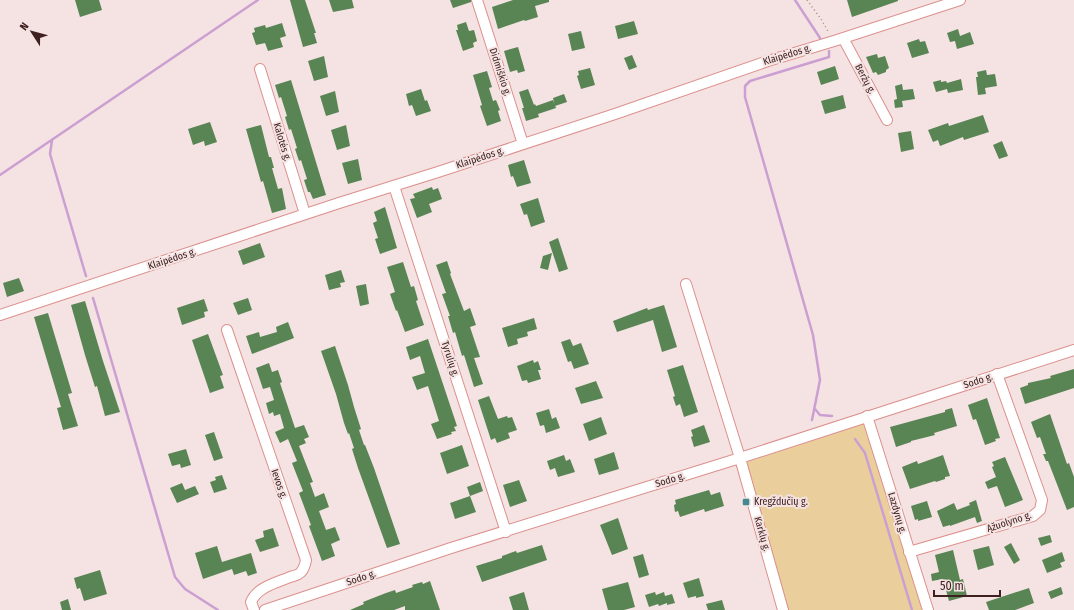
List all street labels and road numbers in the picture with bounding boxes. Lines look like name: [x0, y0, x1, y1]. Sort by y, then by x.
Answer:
street label: Klaipėdos g.: [762, 42, 812, 68]
street label: Didmiškio g.: [487, 46, 513, 98]
street label: Beržų g.: [852, 62, 878, 96]
street label: Kalotės g.: [271, 121, 293, 163]
street label: Klaipėdos g.: [455, 145, 505, 171]
street label: Klaipėdos g.: [147, 246, 197, 272]
street label: Tyrulių g.: [439, 340, 461, 378]
street label: Sodo g.: [962, 371, 994, 391]
street label: Ievos g.: [268, 468, 290, 500]
street label: Sodo g.: [654, 470, 686, 490]
street label: Lazdynų g.: [885, 491, 909, 535]
street label: Ąžuolyno g.: [985, 509, 1033, 535]
street label: Karklų g.: [751, 515, 773, 553]
street label: Sodo g.: [345, 567, 377, 589]

